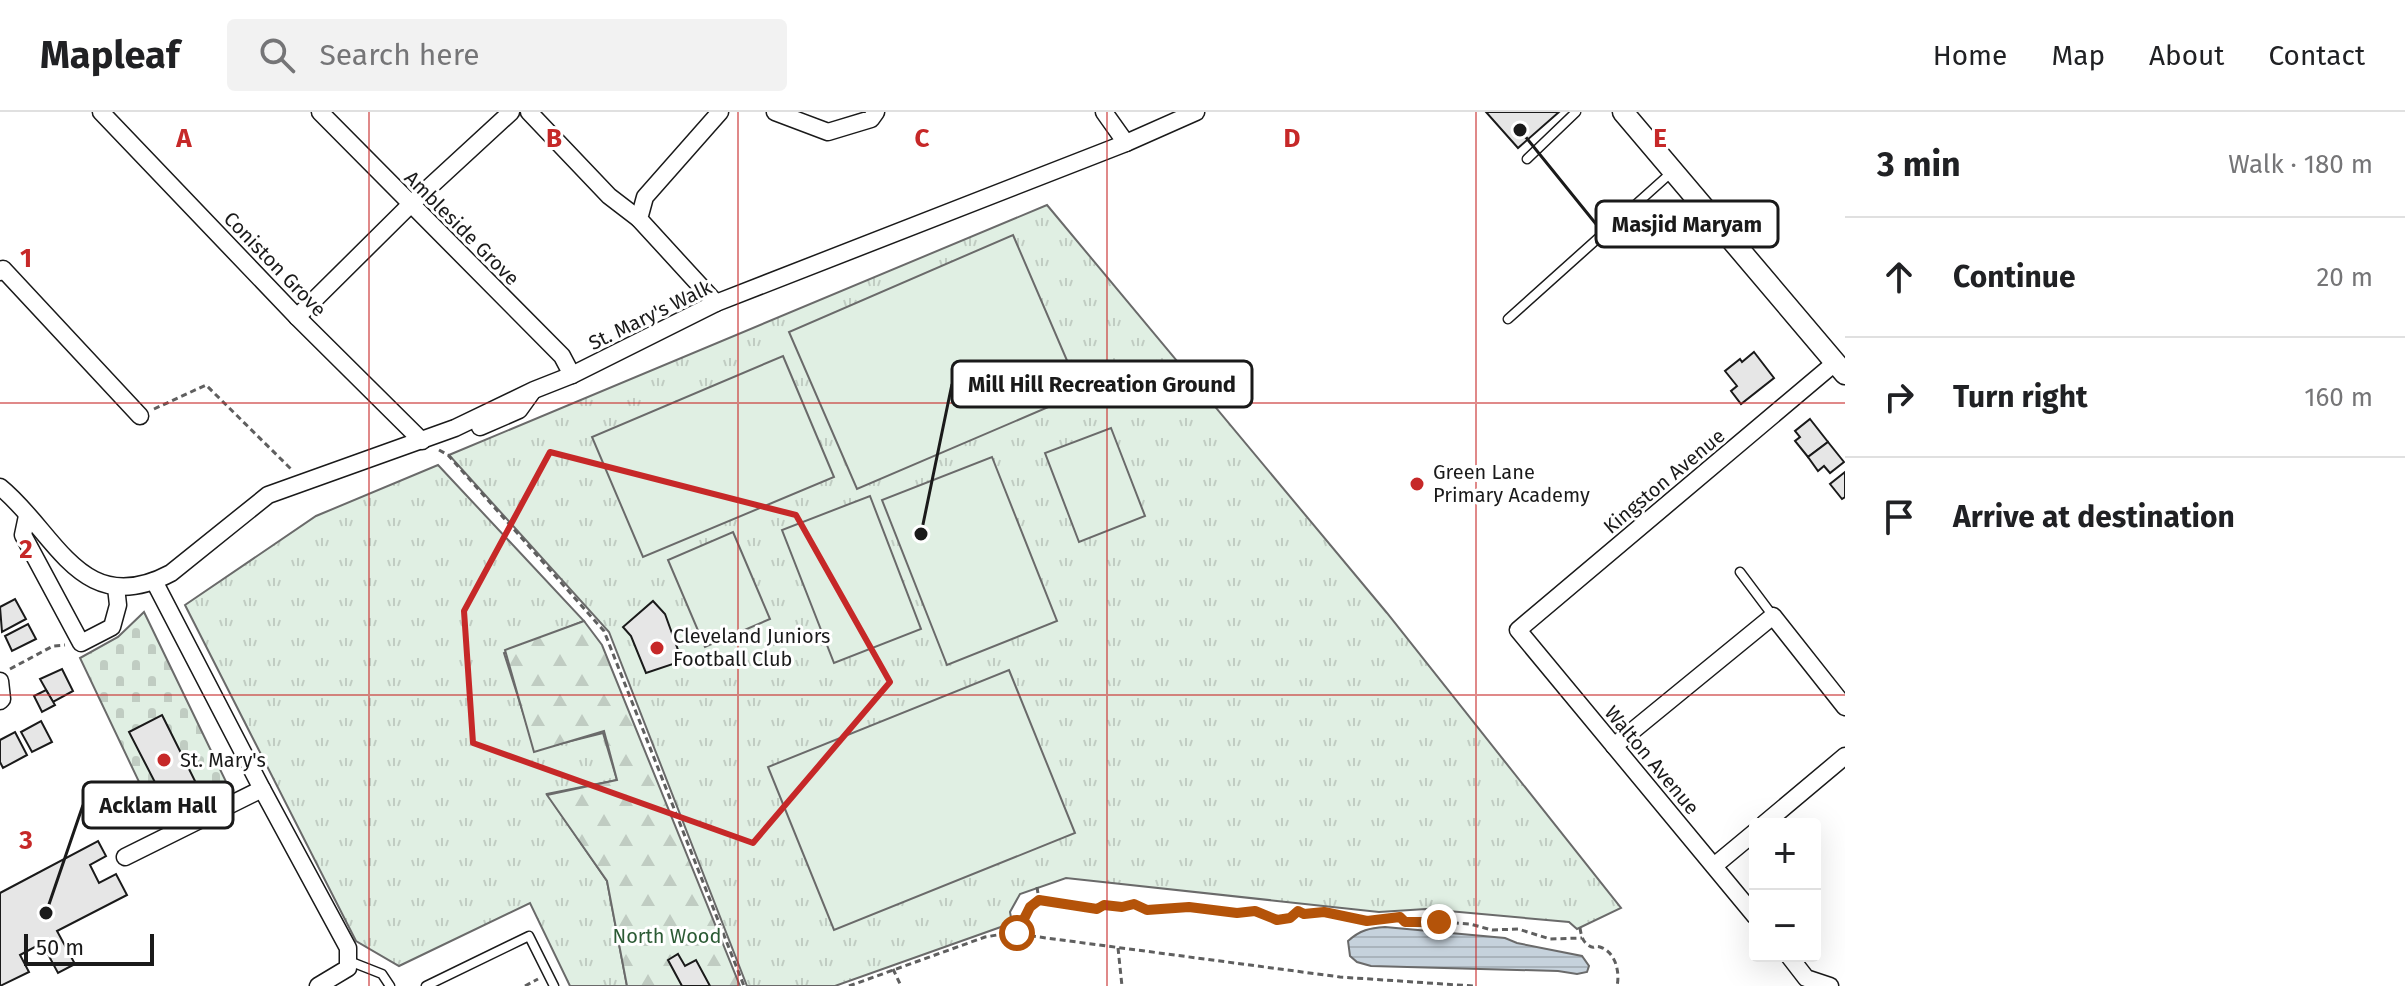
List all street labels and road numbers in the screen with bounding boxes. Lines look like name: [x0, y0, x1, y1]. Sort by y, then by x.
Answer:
street label: Ambleside Grove: [400, 166, 524, 290]
street label: Coniston Grove: [219, 206, 331, 322]
street label: St. Mary's Walk: [585, 275, 716, 355]
street label: Kingston Avenue: [1599, 423, 1729, 539]
street label: Walton Avenue: [1600, 701, 1704, 819]

